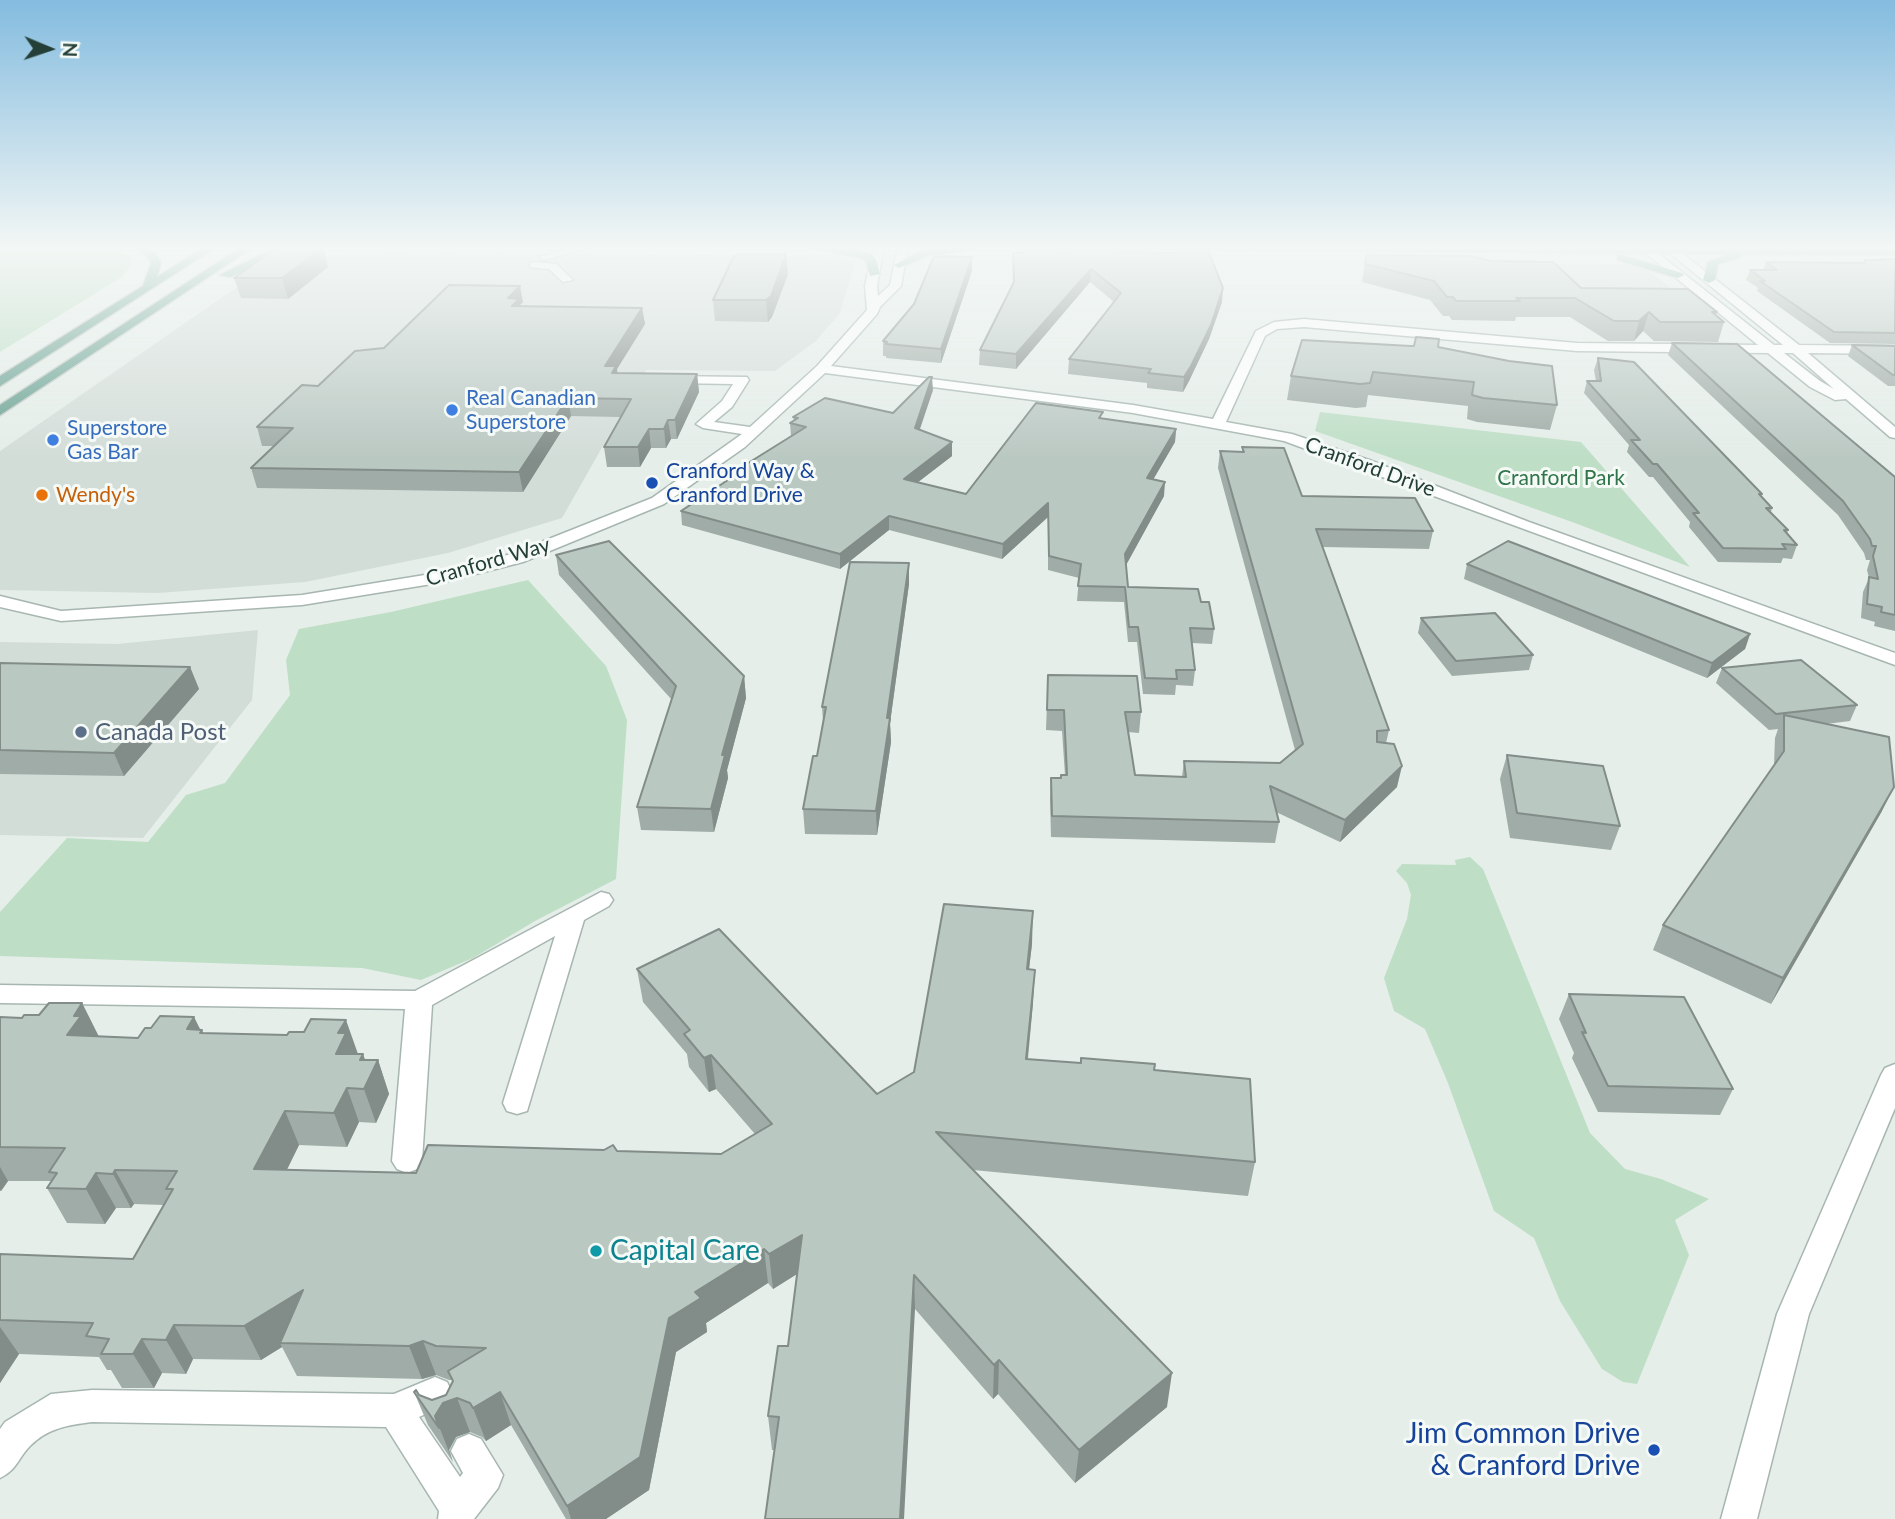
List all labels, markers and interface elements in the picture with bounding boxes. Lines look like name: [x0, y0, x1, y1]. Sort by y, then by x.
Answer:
north arrow: [14, 14, 84, 84]
text: N: [59, 42, 82, 57]
place label: Real Canadian Superstore: [466, 385, 596, 435]
marker: Real Canadian Superstore: [444, 402, 460, 418]
place label: Superstore Gas Bar: [67, 415, 167, 465]
marker: Superstore Gas Bar: [45, 432, 61, 448]
street label: Cranford Drive: [1301, 432, 1439, 502]
place label: Cranford Way & Cranford Drive: [666, 458, 815, 508]
park label: Cranford Park: [1497, 465, 1625, 491]
marker: Cranford Way & Cranford Drive: [644, 475, 660, 491]
place label: Wendy's: [56, 482, 135, 508]
marker: Wendy's: [34, 487, 50, 503]
street label: Cranford Way: [423, 532, 553, 592]
place label: Canada Post: [95, 718, 226, 746]
marker: Canada Post: [73, 724, 89, 740]
place label: Capital Care: [610, 1234, 760, 1268]
marker: Capital Care: [588, 1243, 604, 1259]
place label: Jim Common Drive & Cranford Drive: [1406, 1417, 1640, 1483]
marker: Jim Common Drive & Cranford Drive: [1646, 1442, 1662, 1458]

